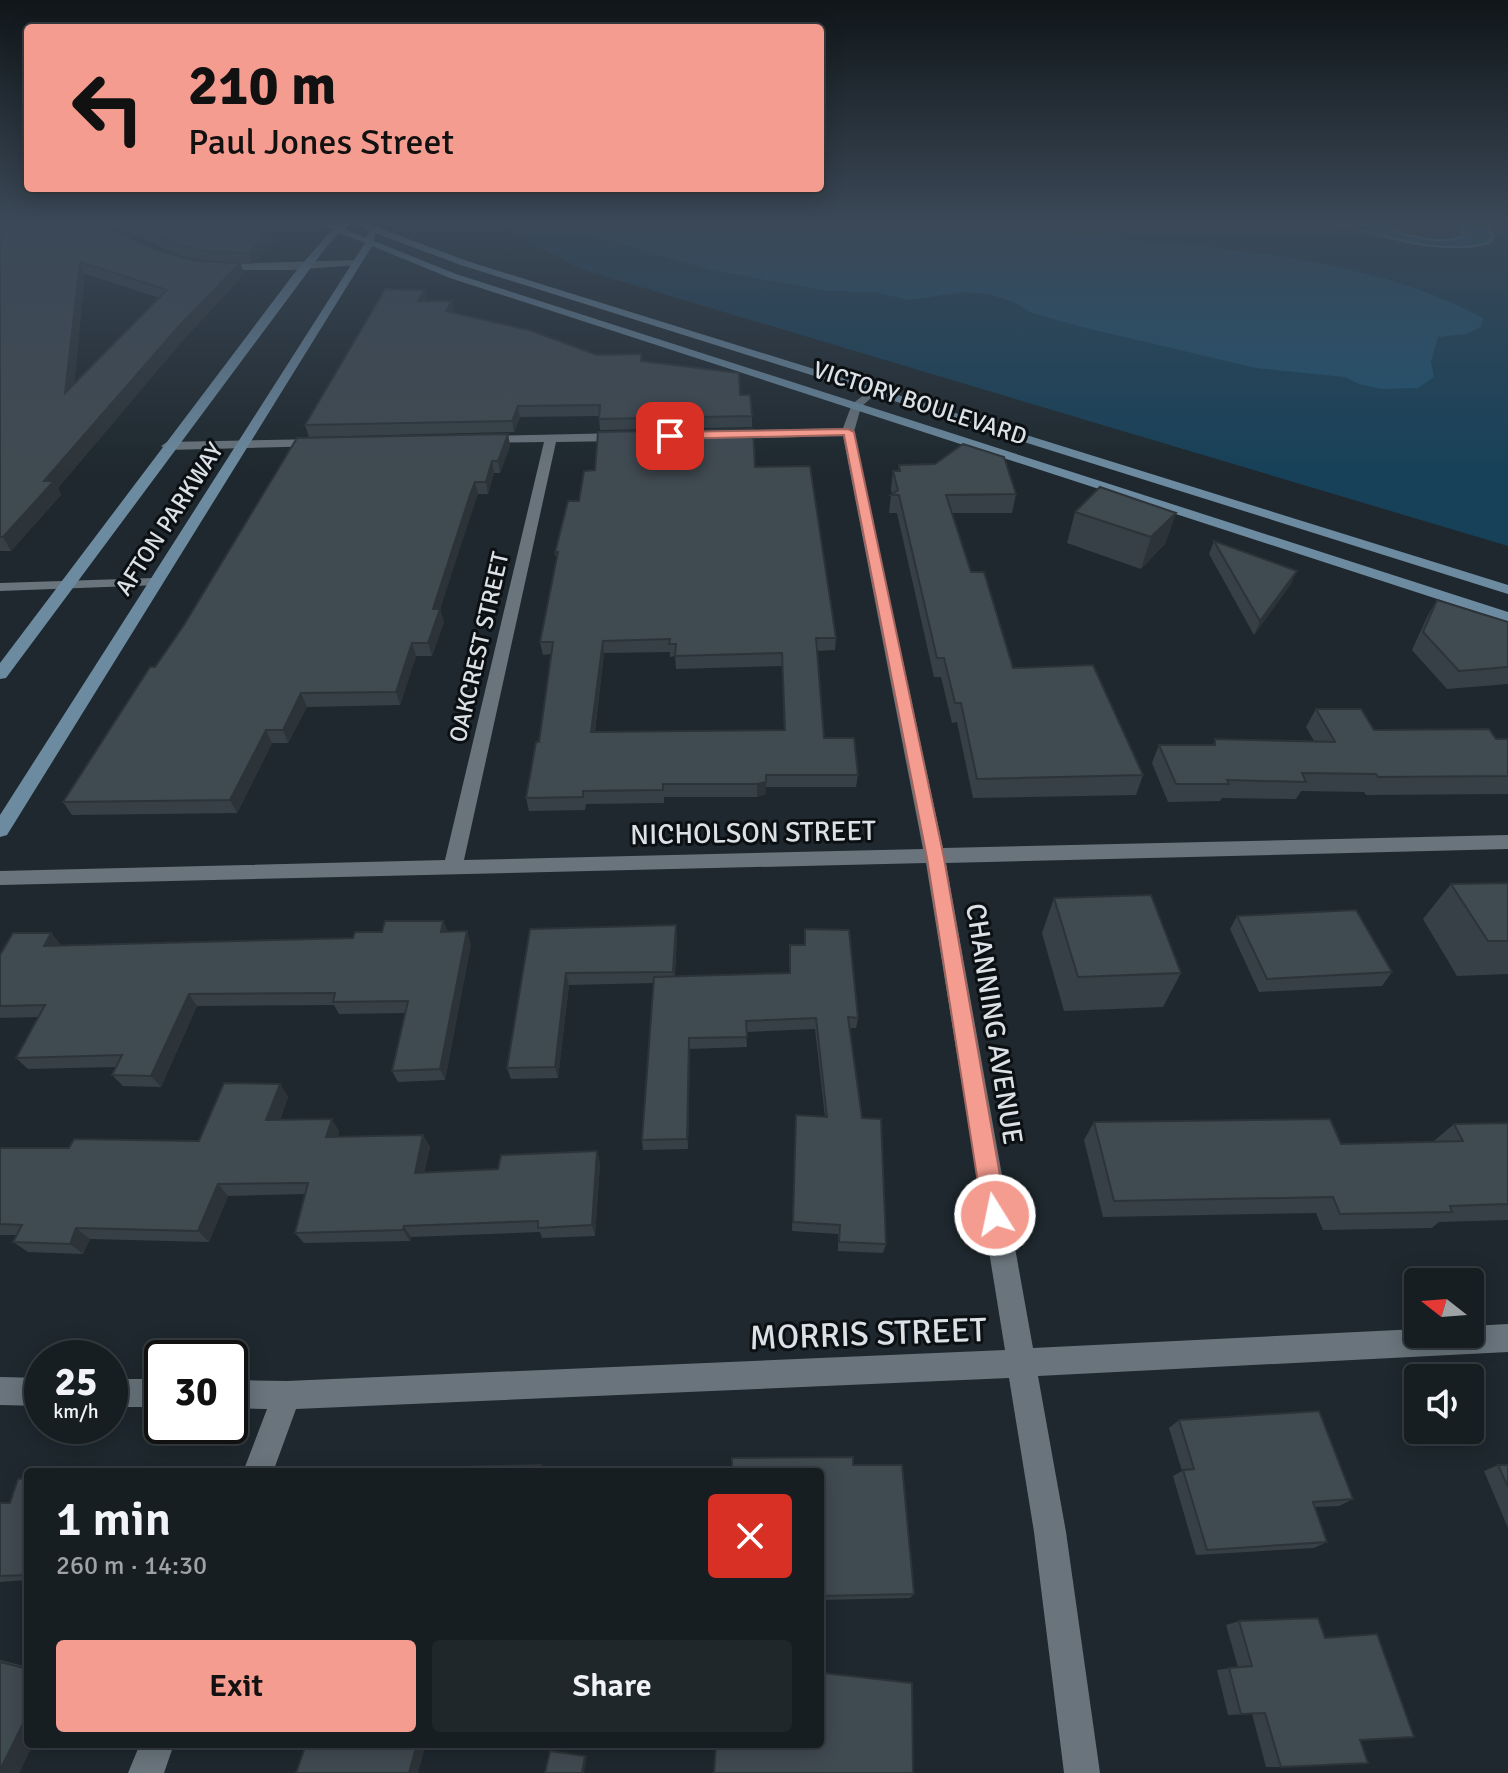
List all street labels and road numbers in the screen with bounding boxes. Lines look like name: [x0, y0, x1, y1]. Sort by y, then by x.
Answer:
street label: VICTORY BOULEVARD: [809, 354, 1031, 452]
street label: AFTON PARKWAY: [108, 437, 230, 601]
street label: OAKCREST STREET: [443, 549, 516, 745]
street label: NICHOLSON STREET: [630, 814, 876, 852]
street label: CHANNING AVENUE: [958, 901, 1030, 1147]
street label: MORRIS STREET: [749, 1309, 988, 1359]

